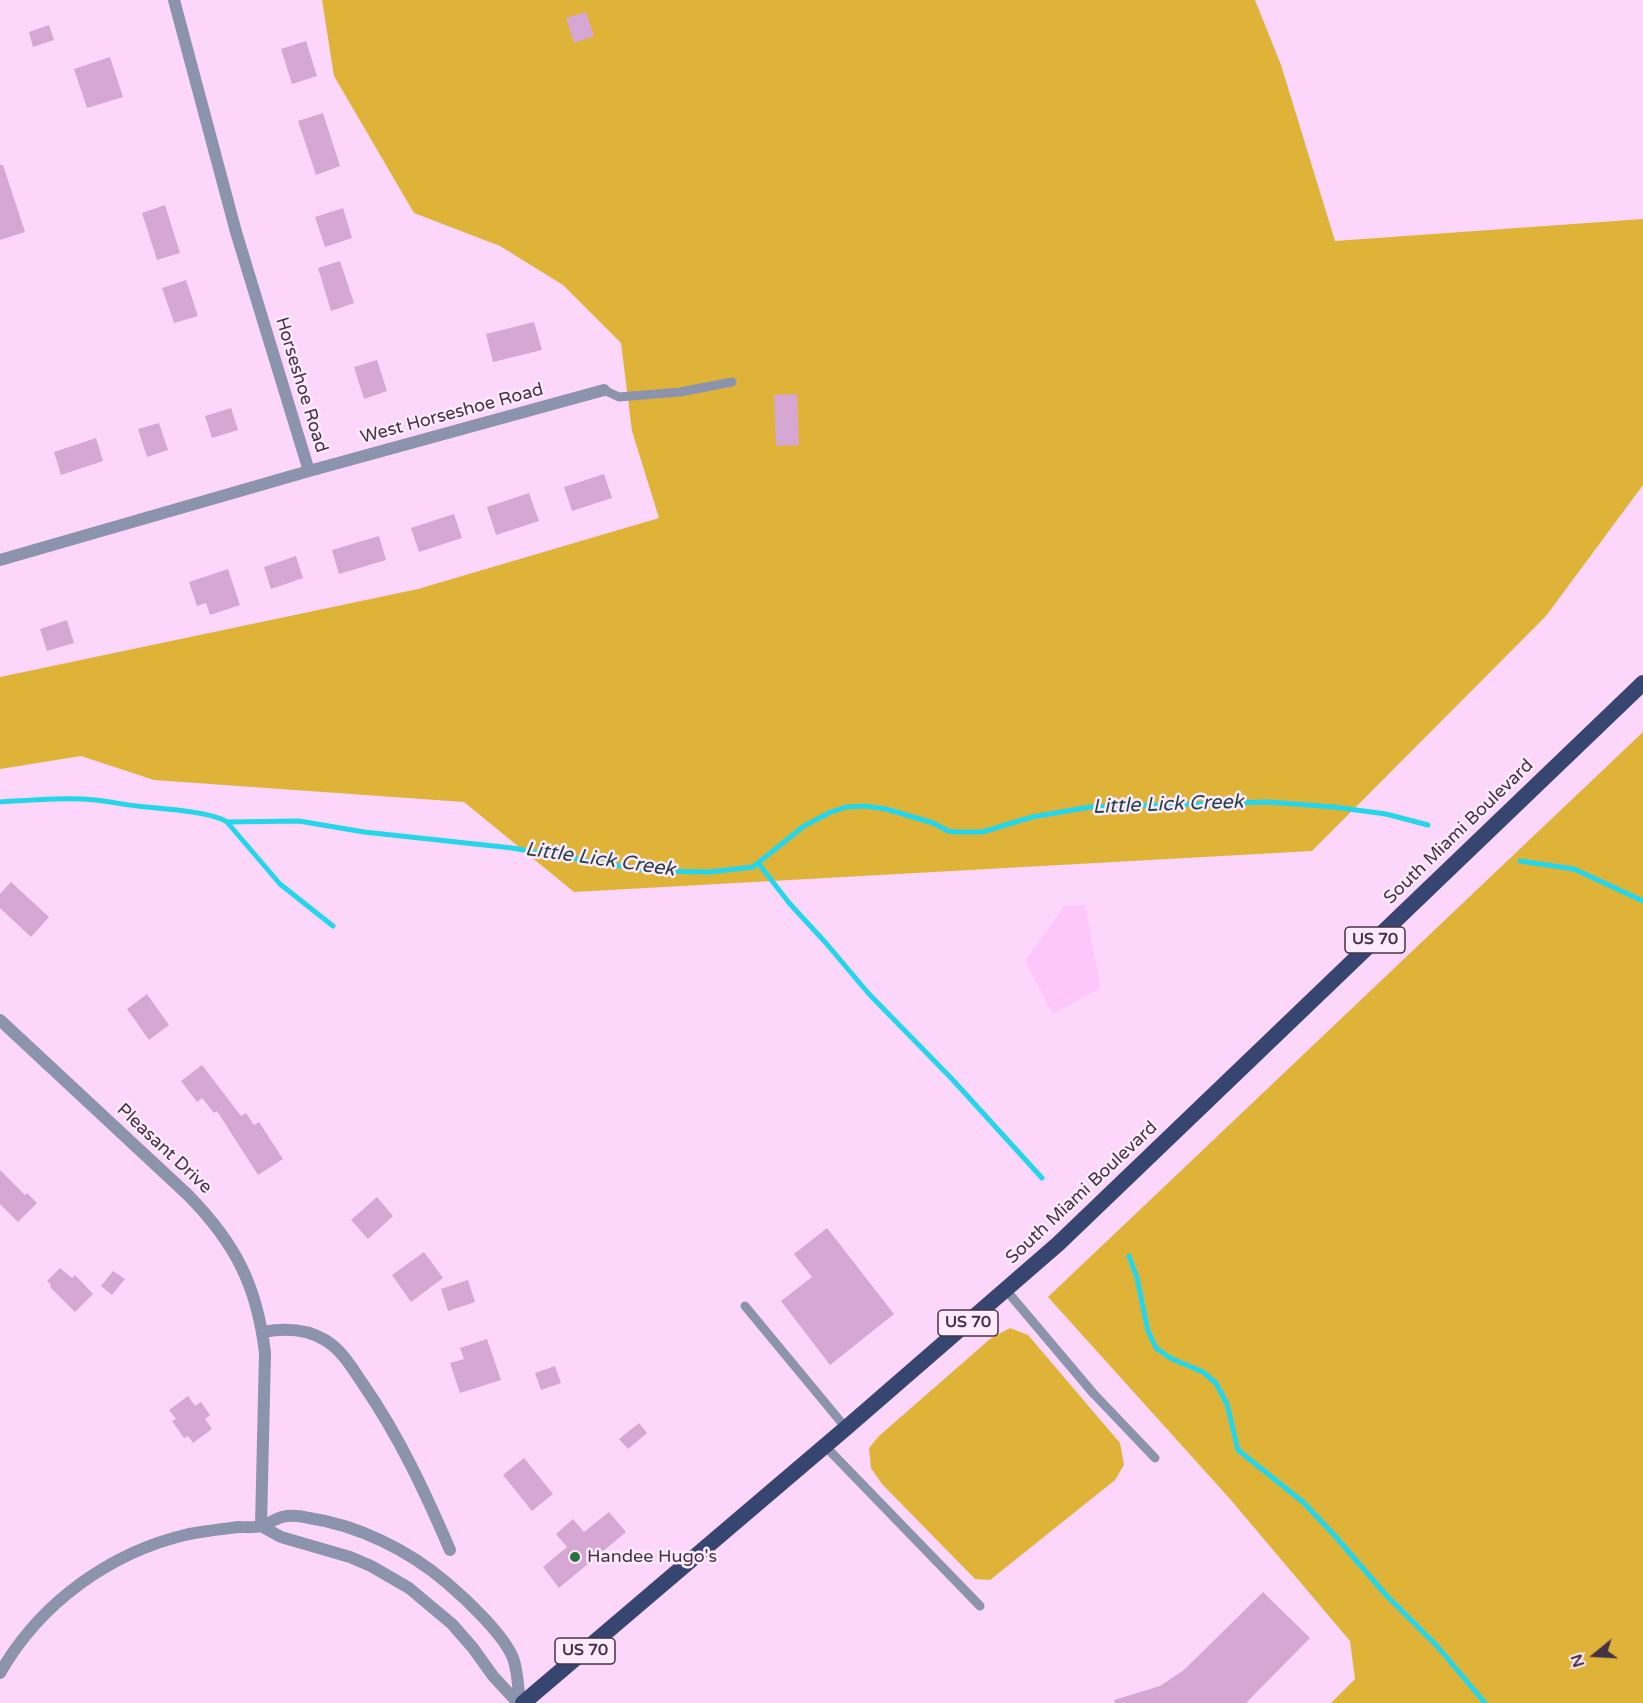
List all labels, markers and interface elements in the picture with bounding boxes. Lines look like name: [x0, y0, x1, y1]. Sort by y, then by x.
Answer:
street label: Horseshoe Road: [270, 315, 332, 455]
street label: West Horseshoe Road: [358, 379, 546, 449]
street label: South Miami Boulevard: [1380, 755, 1538, 909]
water label: Little Lick Creek: [1092, 790, 1244, 820]
water label: Little Lick Creek: [523, 838, 677, 882]
road number: US 70: [1345, 927, 1405, 953]
street label: Pleasant Drive: [112, 1099, 216, 1199]
street label: South Miami Boulevard: [1002, 1117, 1162, 1269]
road number: US 70: [938, 1310, 998, 1336]
place label: Handee Hugo's: [587, 1546, 717, 1568]
marker: Handee Hugo's: [568, 1550, 582, 1564]
north arrow: [1565, 1625, 1625, 1685]
road number: US 70: [555, 1638, 615, 1664]
text: N: [1566, 1651, 1589, 1670]

